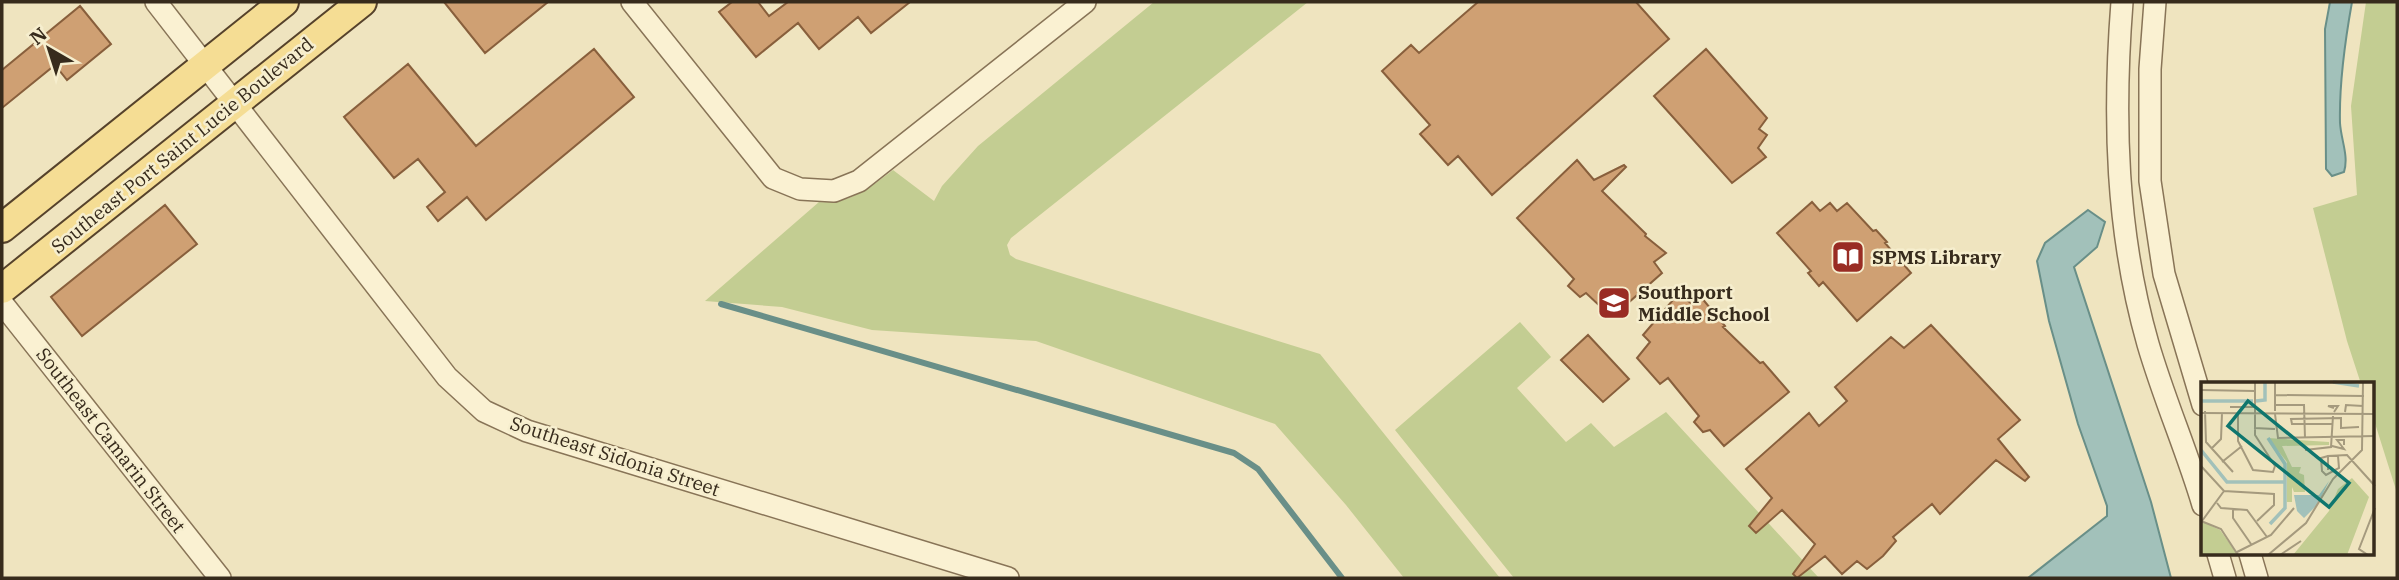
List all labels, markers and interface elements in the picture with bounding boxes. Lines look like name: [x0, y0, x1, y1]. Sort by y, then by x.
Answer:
north arrow: [14, 14, 84, 84]
text: N: [25, 22, 52, 50]
street label: Southeast Port Saint Lucie Boulevard: [46, 32, 318, 258]
library icon: SPMS Library: [1829, 238, 1867, 276]
place label: SPMS Library: [1872, 245, 2001, 269]
place label: Southport Middle School: [1638, 280, 1770, 326]
school or university icon: Southport Middle School: [1595, 284, 1633, 322]
street label: Southeast Camarin Street: [31, 343, 191, 538]
inset map: [2201, 382, 2374, 556]
street label: Southeast Sidonia Street: [507, 411, 723, 501]

